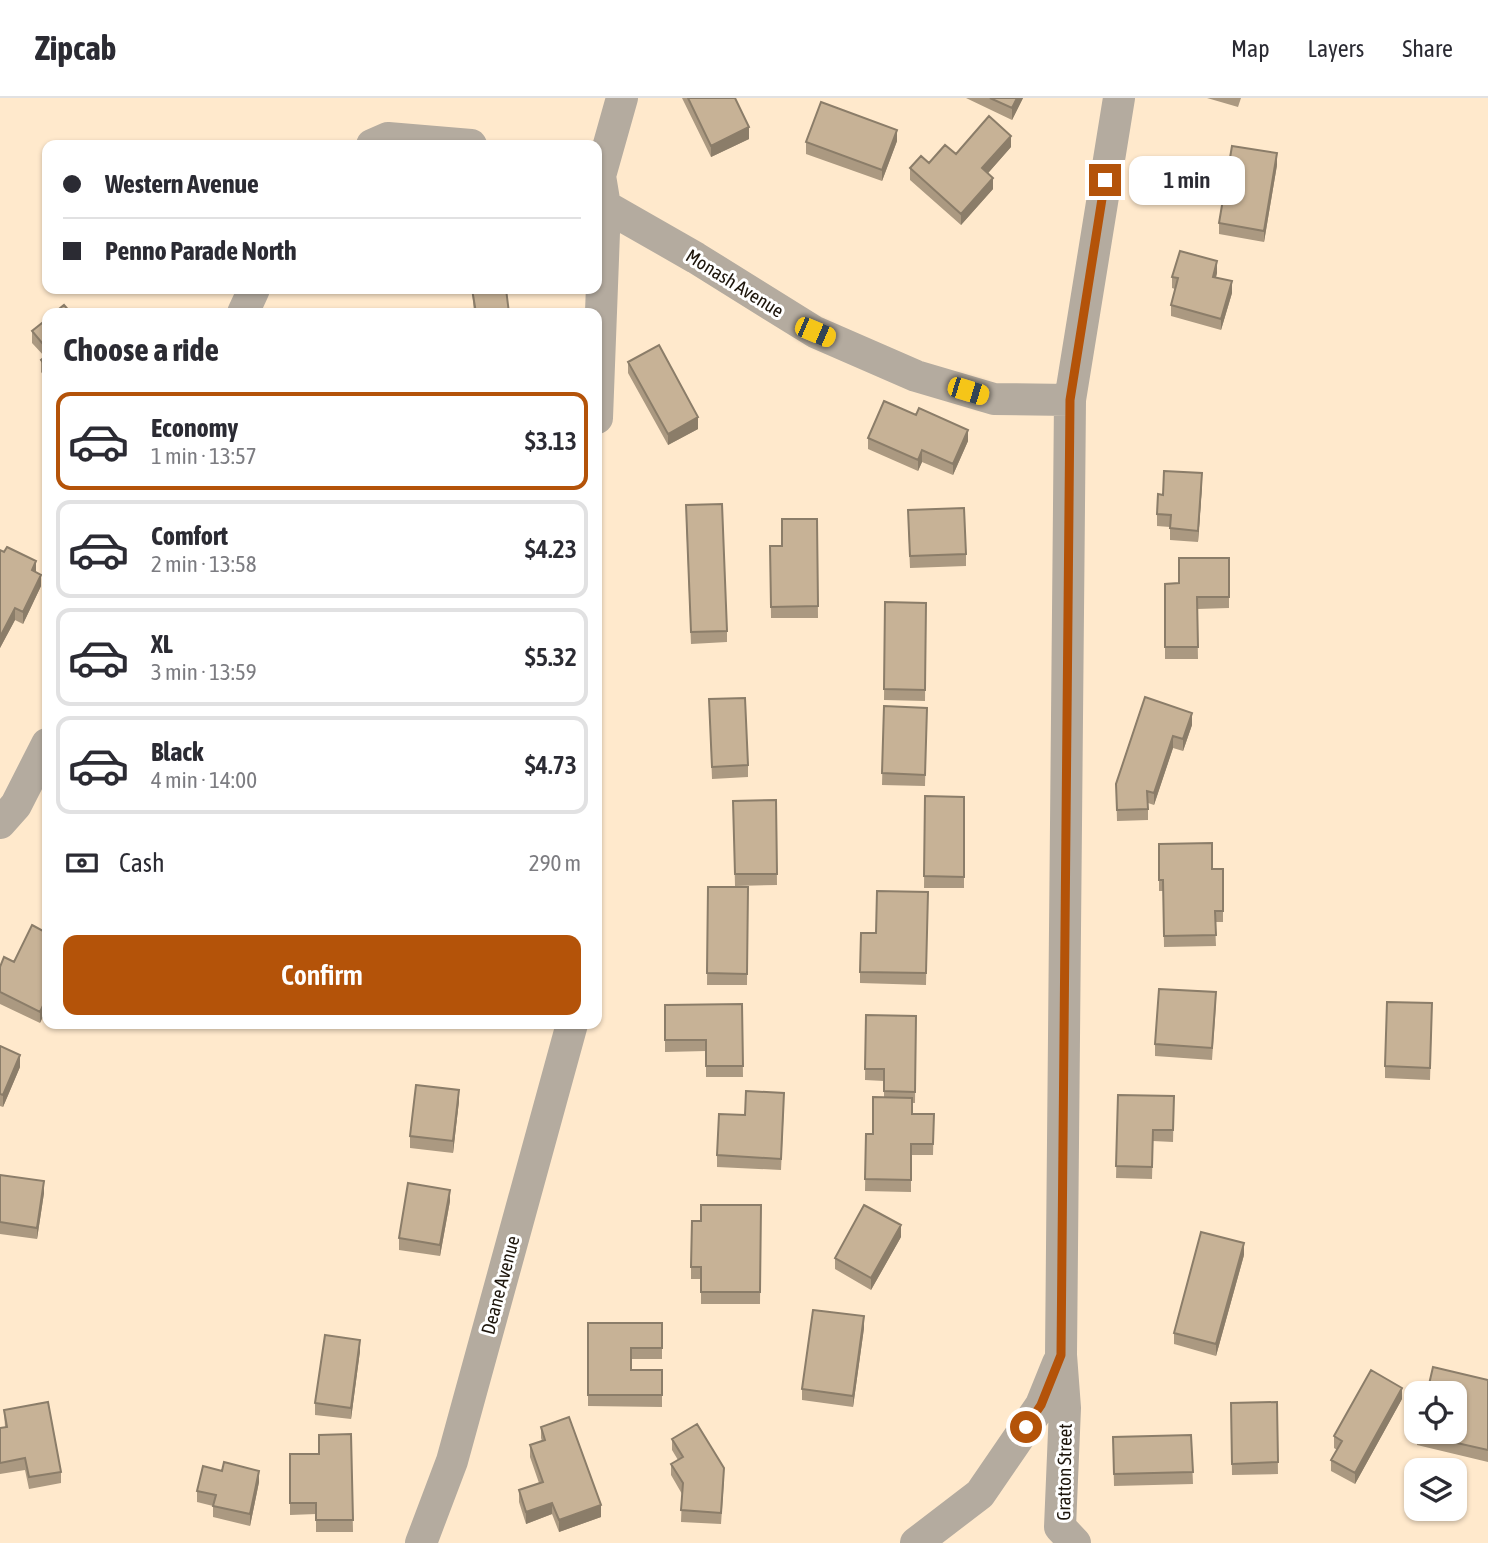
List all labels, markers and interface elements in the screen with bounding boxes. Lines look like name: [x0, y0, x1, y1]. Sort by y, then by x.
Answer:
text: Zipcab: [35, 29, 116, 67]
text: Map: [1231, 35, 1270, 62]
text: Layers: [1308, 35, 1364, 62]
text: Share: [1402, 35, 1453, 62]
callout: 1 min: [1130, 155, 1245, 204]
route end: [1089, 164, 1121, 196]
text: 1 min: [1164, 167, 1210, 193]
text: Western Avenue: [105, 169, 259, 199]
text: Penno Parade North: [105, 236, 297, 266]
street label: Monash Avenue: [682, 244, 788, 322]
car: [792, 314, 839, 350]
text: Choose a ride: [63, 331, 219, 368]
car: [945, 375, 992, 407]
icon: car: [67, 410, 130, 473]
text: Economy: [151, 413, 238, 443]
text: $3.13: [525, 426, 577, 456]
text: 1 min · 13:57: [151, 443, 257, 469]
icon: car: [67, 518, 130, 581]
text: Comfort: [151, 521, 228, 551]
text: $4.23: [525, 534, 577, 564]
text: 2 min · 13:58: [151, 551, 257, 577]
icon: car: [67, 626, 130, 689]
text: XL: [151, 629, 173, 659]
text: $5.32: [525, 642, 577, 672]
text: 3 min · 13:59: [151, 659, 257, 685]
icon: car: [67, 734, 130, 797]
text: Black: [151, 737, 203, 767]
text: $4.73: [525, 750, 577, 780]
text: 4 min · 14:00: [151, 767, 257, 793]
icon: cash: [63, 844, 101, 882]
text: Cash: [119, 848, 165, 878]
text: 290 m: [529, 850, 581, 876]
button: Confirm: [63, 935, 581, 1015]
street label: Deane Avenue: [476, 1233, 524, 1337]
map controls: [1404, 1381, 1467, 1521]
button: locate: [1404, 1381, 1467, 1444]
route start: [1010, 1411, 1042, 1443]
street label: Gratton Street: [1052, 1423, 1076, 1521]
button: layers: [1404, 1458, 1467, 1521]

